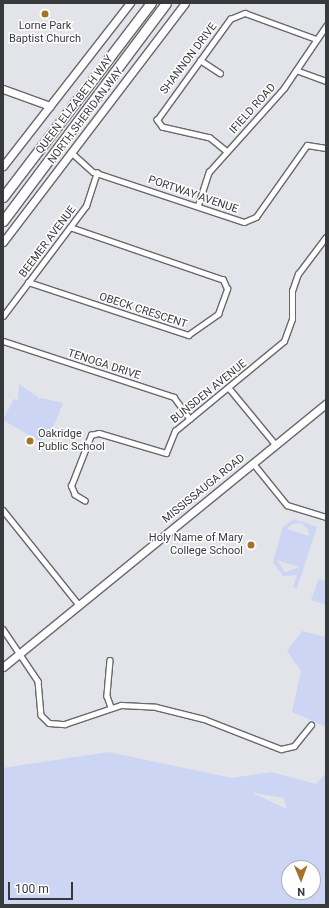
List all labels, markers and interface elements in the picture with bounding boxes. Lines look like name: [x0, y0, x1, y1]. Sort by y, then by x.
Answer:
marker: Lorne Park Baptist Church: [40, 9, 50, 19]
place label: Lorne Park Baptist Church: [9, 20, 81, 46]
street label: SHANNON DRIVE: [158, 21, 220, 97]
street label: QUEEN ELIZABETH WAY: [34, 53, 116, 157]
street label: NORTH SHERIDAN WAY: [46, 65, 126, 167]
street label: IFIELD ROAD: [227, 81, 279, 137]
street label: PORTWAY AVENUE: [146, 173, 240, 217]
street label: BEEMER AVENUE: [17, 204, 79, 280]
street label: OBECK CRESCENT: [97, 291, 189, 331]
street label: TENOGA DRIVE: [66, 347, 142, 383]
street label: BUNSDEN AVENUE: [168, 357, 250, 427]
place label: Oakridge Public School: [38, 428, 105, 454]
marker: Oakridge Public School: [25, 436, 35, 446]
street label: MISSISSAUGA ROAD: [160, 452, 248, 526]
place label: Holy Name of Mary College School: [149, 532, 243, 558]
marker: Holy Name of Mary College School: [246, 540, 256, 550]
north arrow: [281, 860, 321, 900]
scale bar: [10, 874, 75, 900]
text: 100 m: [15, 882, 49, 896]
text: N: [297, 885, 305, 898]

